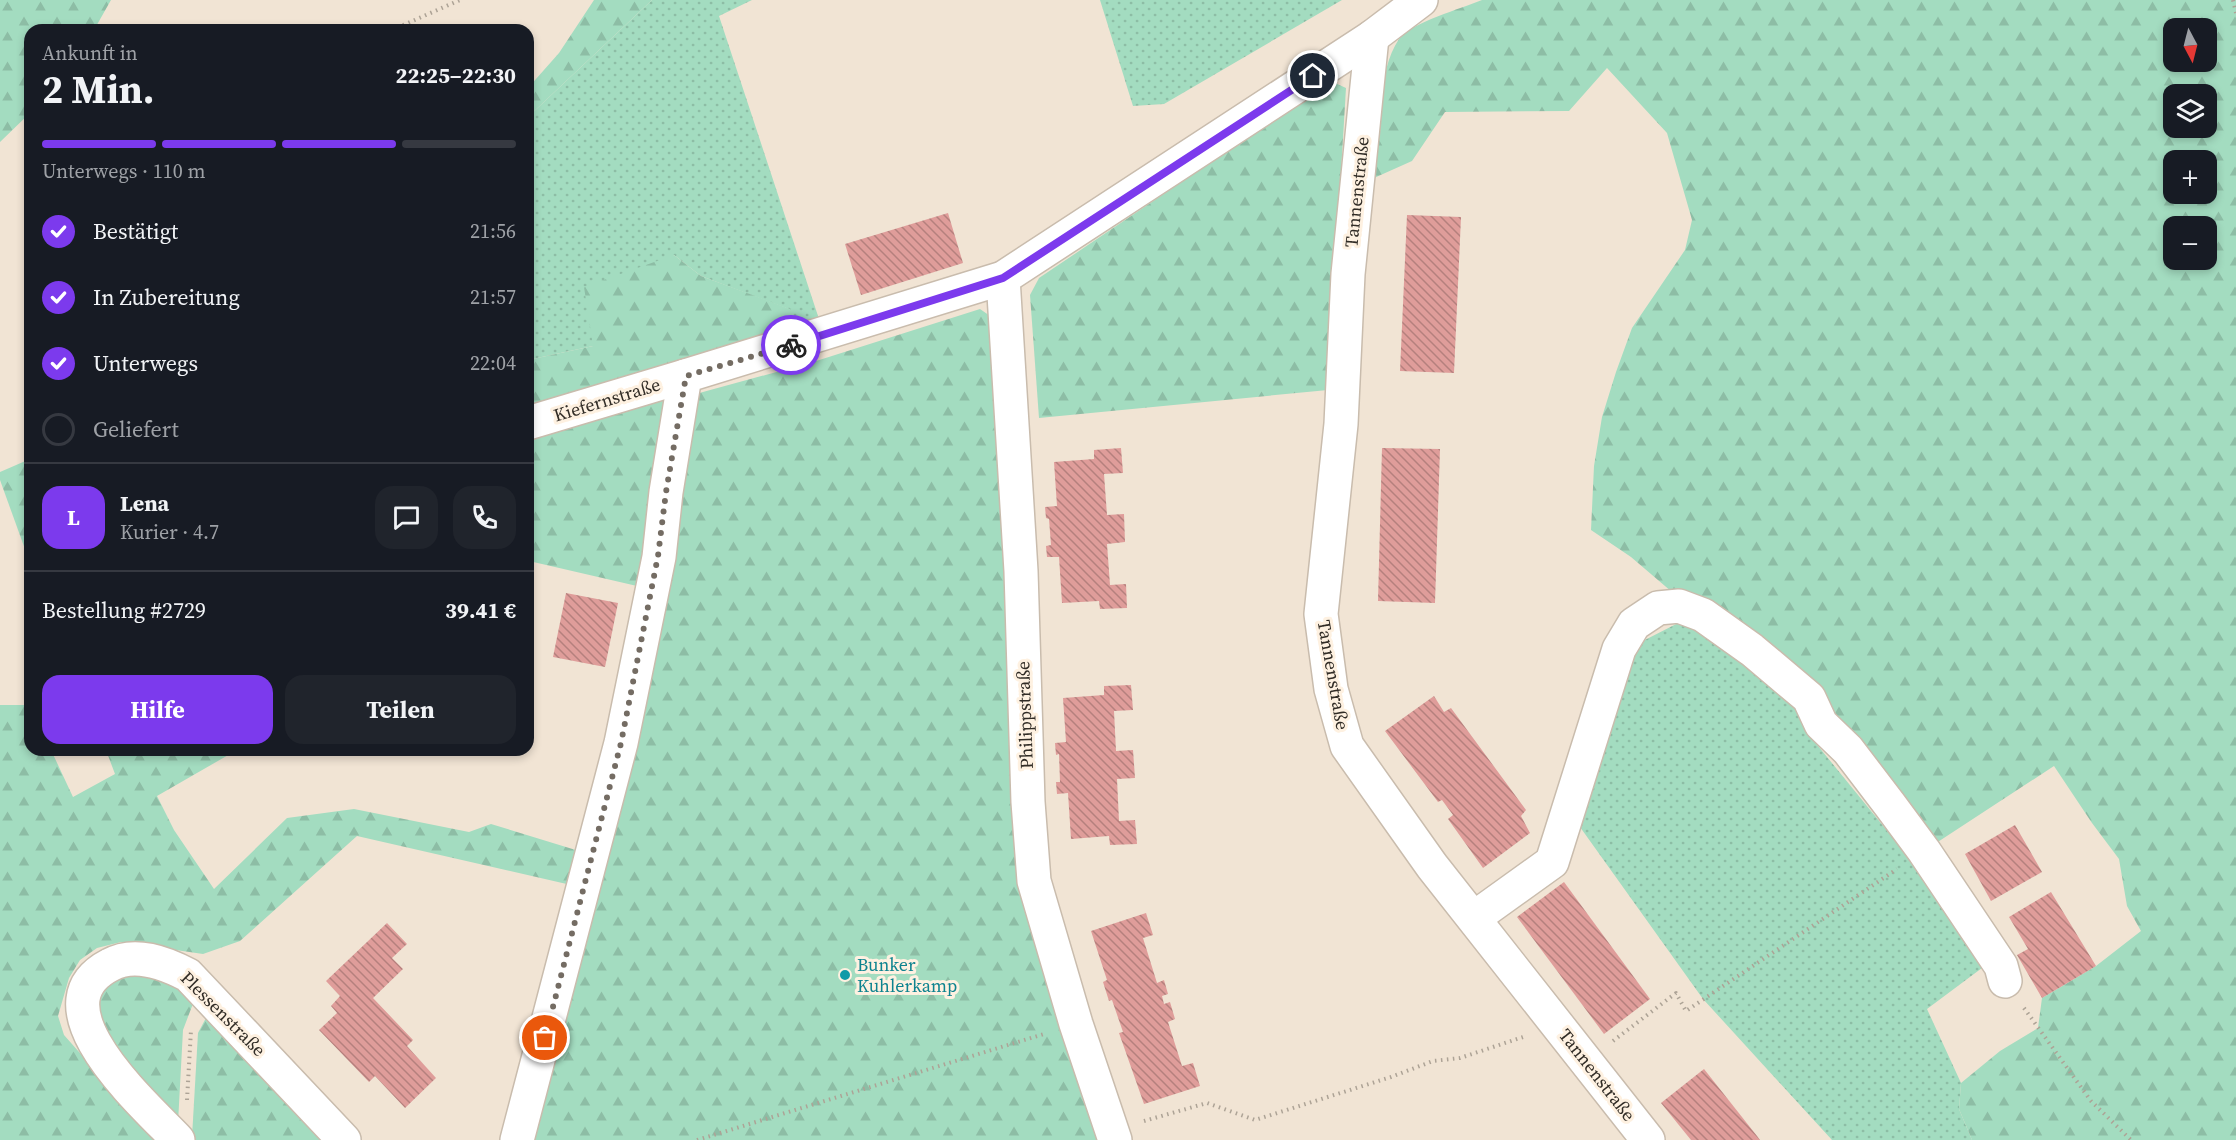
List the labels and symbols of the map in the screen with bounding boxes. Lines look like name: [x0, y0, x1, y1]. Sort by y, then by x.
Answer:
north arrow: [2163, 18, 2217, 72]
pin: [1287, 50, 1338, 101]
street label: Tannenstraße: [1338, 135, 1375, 249]
courier: [761, 315, 821, 375]
street label: Kiefernstraße: [550, 371, 663, 428]
street label: Tannenstraße: [1312, 618, 1355, 732]
street label: Philippstraße: [1010, 661, 1039, 770]
place label: Bunker Kuhlerkamp: [857, 952, 957, 998]
street label: Plessenstraße: [175, 966, 271, 1062]
marker: Bunker Kuhlerkamp: [838, 968, 852, 982]
pin: [519, 1012, 570, 1063]
street label: Tannenstraße: [1553, 1023, 1641, 1126]

